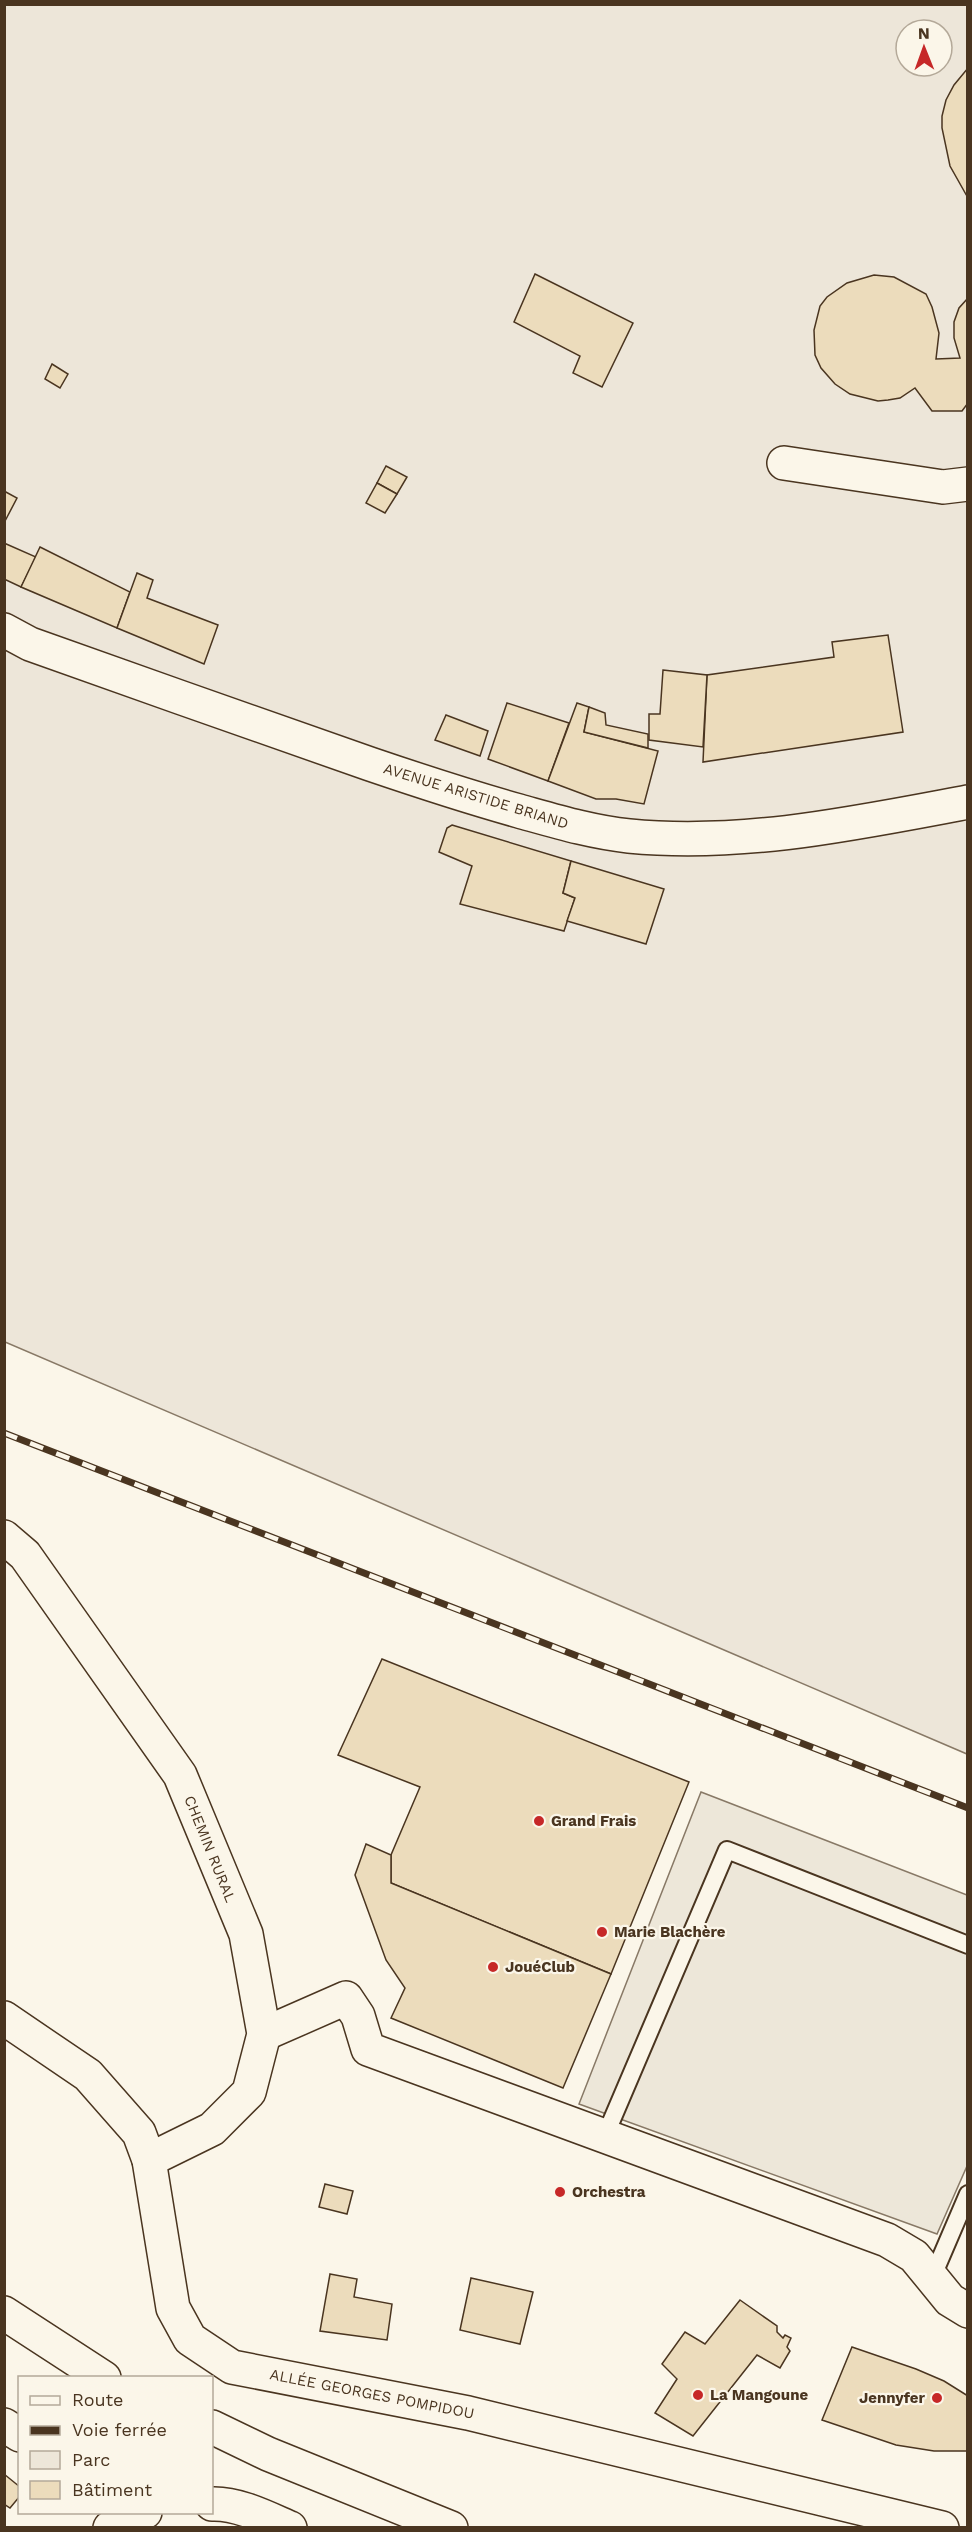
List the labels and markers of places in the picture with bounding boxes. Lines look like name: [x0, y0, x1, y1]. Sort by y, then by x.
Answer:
place label: Grand Frais: [551, 1812, 636, 1830]
marker: Grand Frais: [532, 1814, 546, 1828]
place label: Marie Blachère: [614, 1923, 726, 1941]
marker: Marie Blachère: [595, 1925, 609, 1939]
place label: JouéClub: [505, 1958, 575, 1976]
marker: JouéClub: [486, 1960, 500, 1974]
place label: Orchestra: [572, 2183, 646, 2201]
marker: Orchestra: [553, 2185, 567, 2199]
place label: La Mangoune: [710, 2386, 808, 2404]
marker: La Mangoune: [691, 2388, 705, 2402]
place label: Jennyfer: [859, 2389, 926, 2407]
marker: Jennyfer: [930, 2391, 944, 2405]

